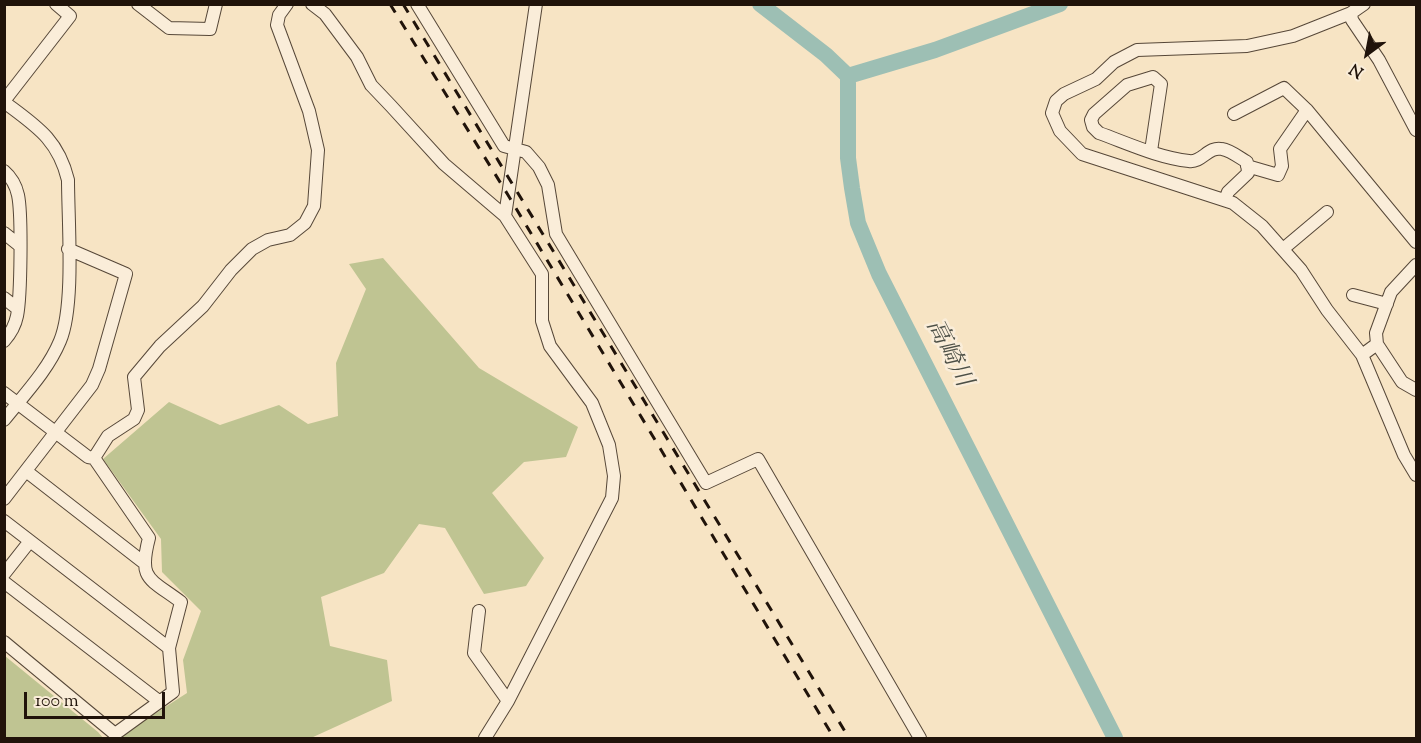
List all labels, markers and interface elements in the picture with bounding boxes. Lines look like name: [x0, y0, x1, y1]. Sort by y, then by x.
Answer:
north arrow: [1337, 24, 1397, 84]
text: N: [1346, 57, 1369, 83]
water label: 高崎川: [918, 315, 976, 393]
scale bar: [27, 680, 168, 718]
text: 100 m: [35, 689, 79, 715]

